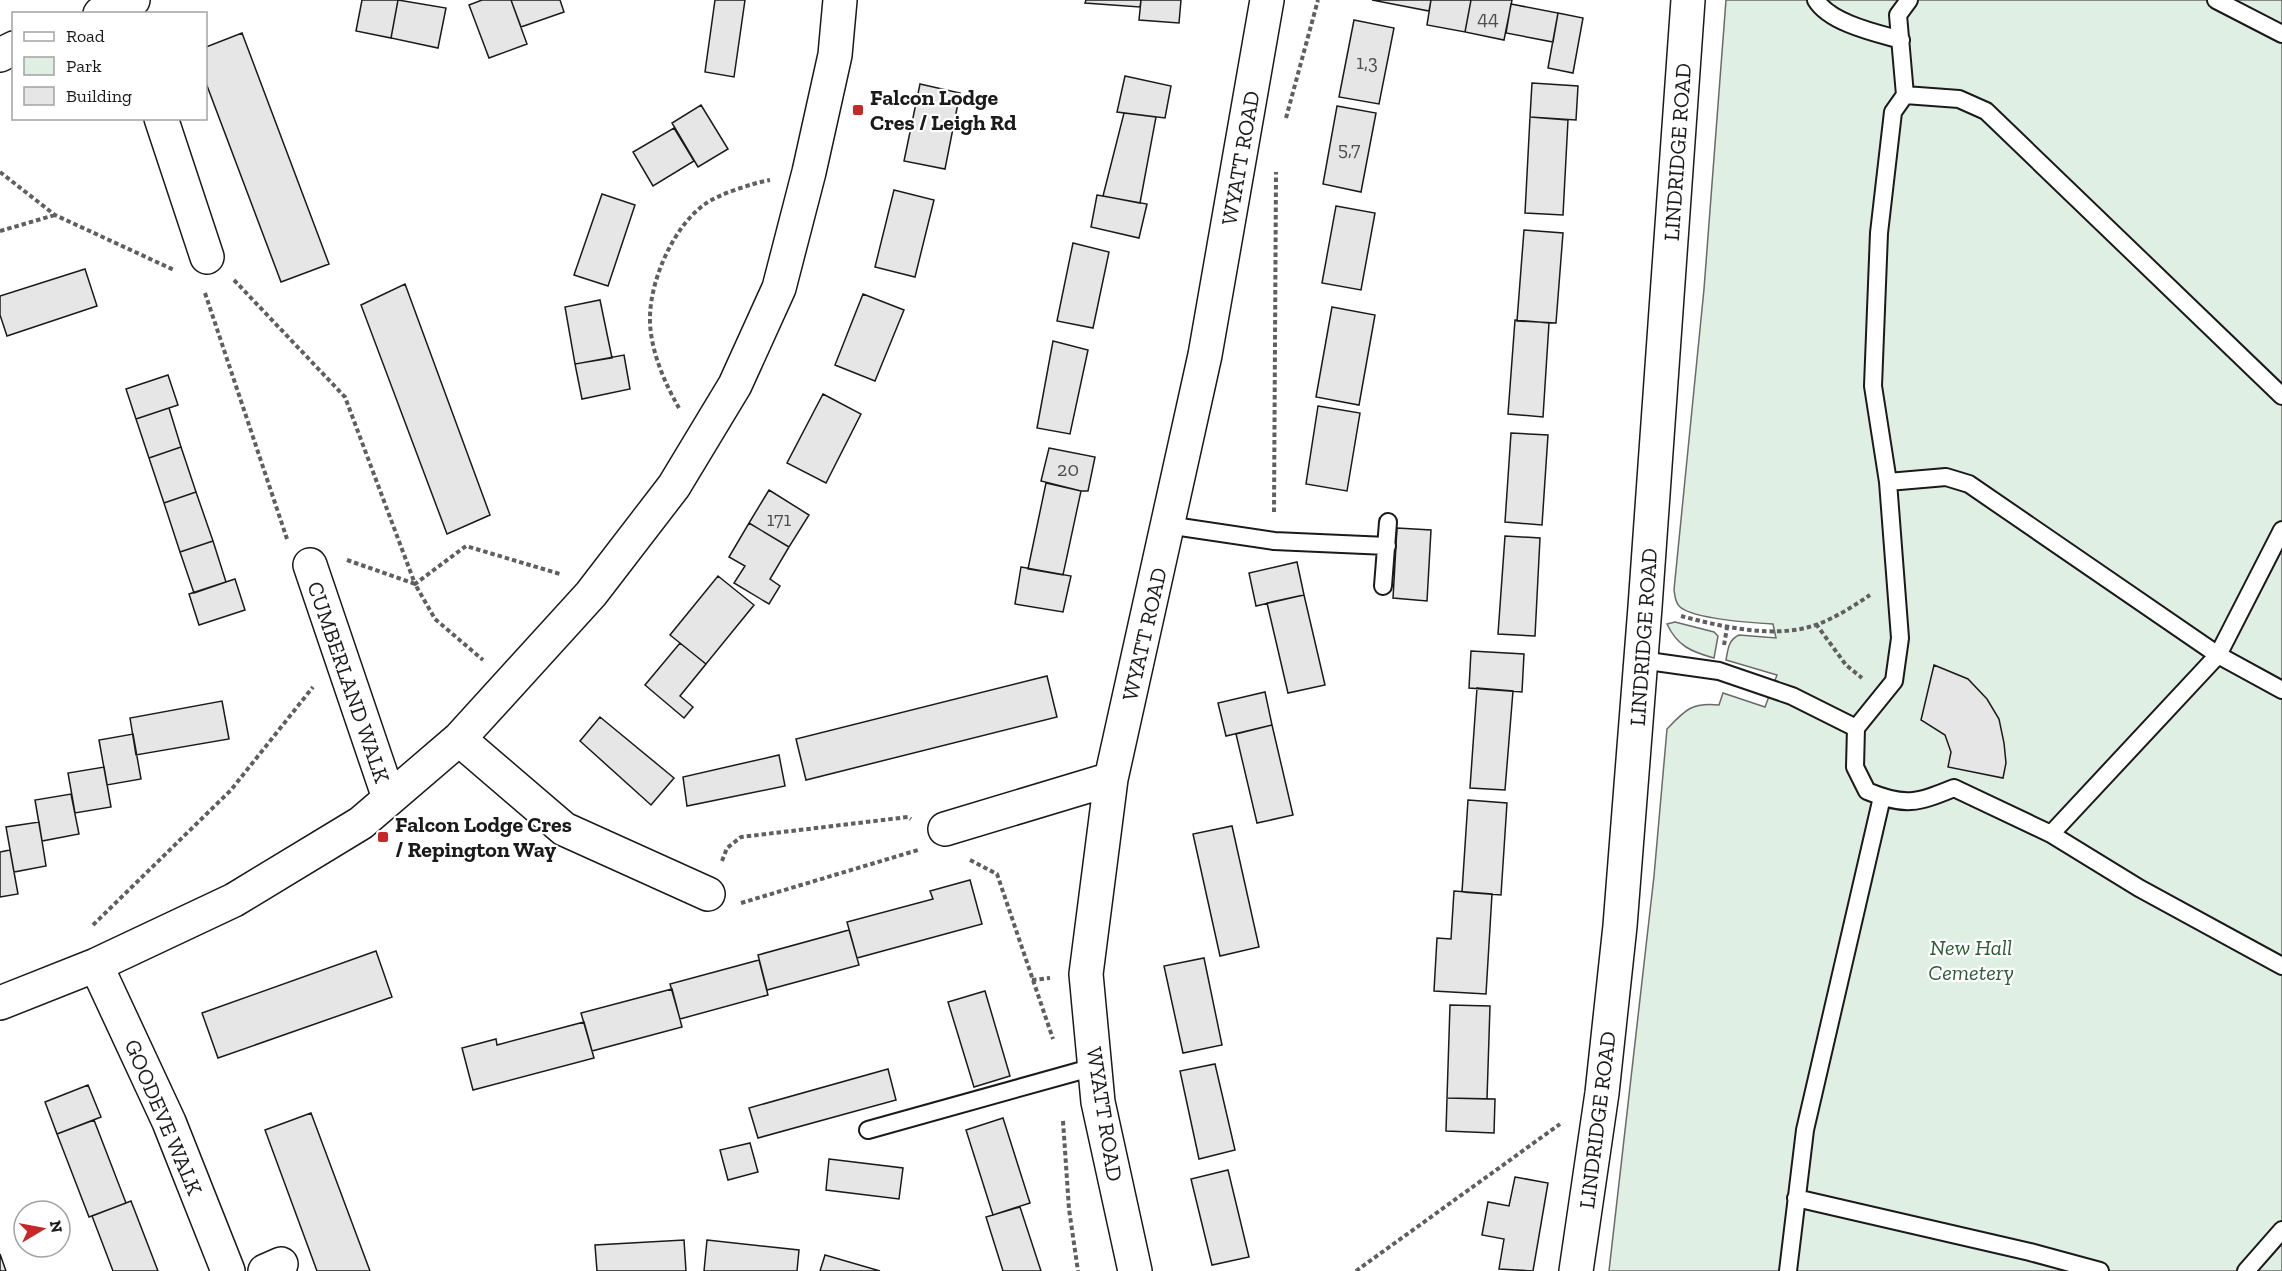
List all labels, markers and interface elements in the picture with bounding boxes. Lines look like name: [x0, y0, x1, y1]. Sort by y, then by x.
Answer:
house number: 44: [1477, 6, 1499, 30]
legend: [12, 12, 207, 120]
text: Road: [66, 25, 105, 47]
house number: 1,3: [1356, 50, 1378, 74]
text: Park: [66, 55, 102, 77]
street label: LINDRIDGE ROAD: [1658, 62, 1697, 242]
place label: Falcon Lodge Cres / Leigh Rd: [870, 84, 1017, 136]
text: Building: [66, 85, 132, 107]
street label: WYATT ROAD: [1215, 89, 1266, 227]
marker: Falcon Lodge Cres / Leigh Rd: [851, 103, 865, 117]
house number: 5,7: [1338, 137, 1361, 161]
house number: 20: [1057, 457, 1079, 481]
house number: 171: [767, 507, 792, 531]
street label: LINDRIDGE ROAD: [1624, 547, 1663, 727]
street label: WYATT ROAD: [1116, 565, 1173, 703]
street label: CUMBERLAND WALK: [301, 578, 396, 786]
place label: Falcon Lodge Cres / Repington Way: [395, 811, 572, 863]
marker: Falcon Lodge Cres / Repington Way: [376, 830, 390, 844]
park label: New Hall Cemetery: [1928, 934, 2014, 986]
street label: LINDRIDGE ROAD: [1573, 1030, 1622, 1210]
street label: GOODEVE WALK: [119, 1035, 208, 1199]
street label: WYATT ROAD: [1081, 1045, 1128, 1183]
north arrow: [12, 1199, 72, 1259]
text: N: [46, 1219, 67, 1234]

